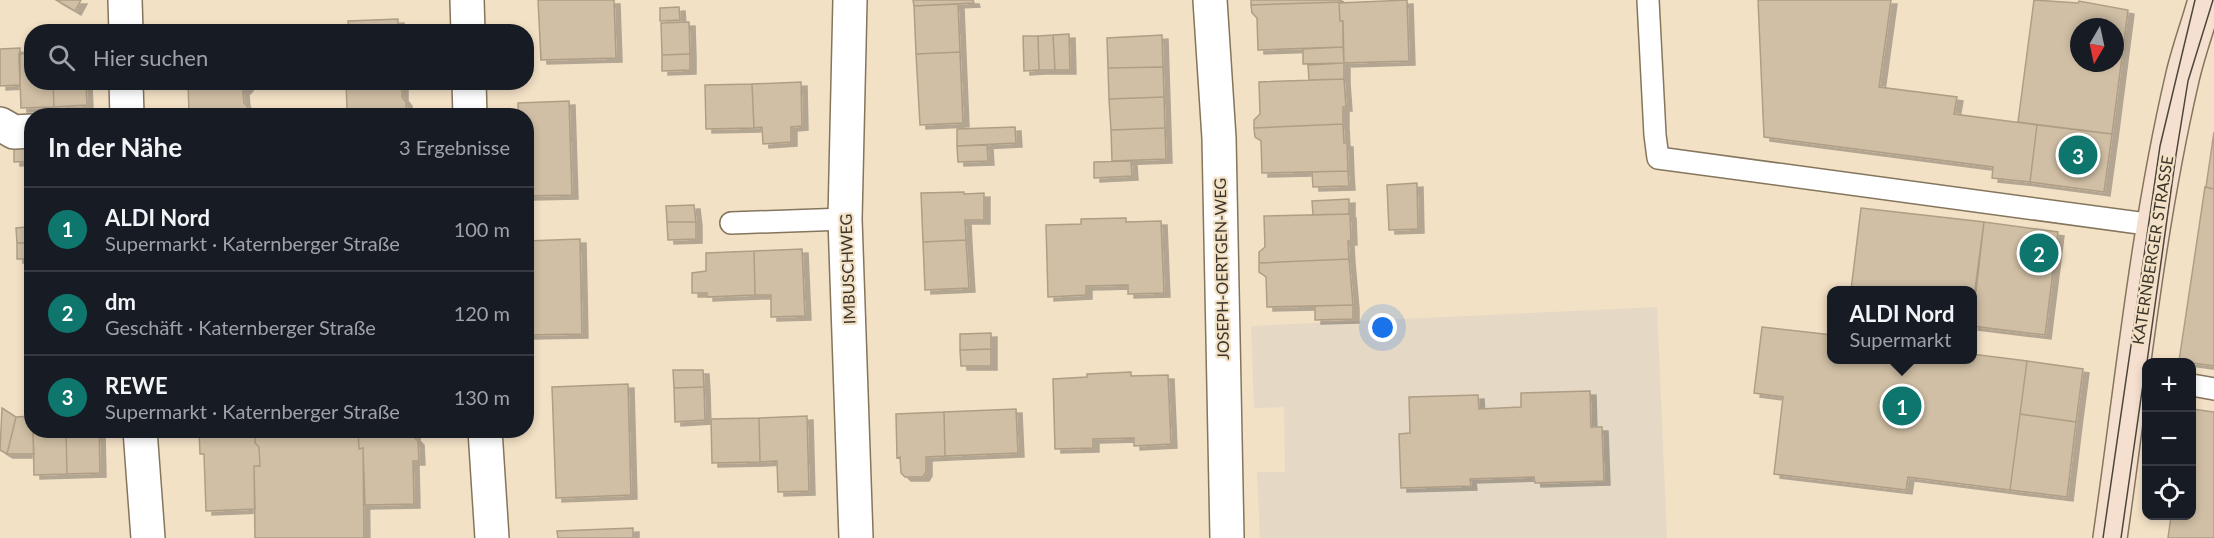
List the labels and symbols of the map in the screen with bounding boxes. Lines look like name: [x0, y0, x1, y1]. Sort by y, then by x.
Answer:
north arrow: [2070, 18, 2124, 72]
pin: 3: [2058, 132, 2098, 178]
street label: KATERNBERGER STRASSE: [2128, 154, 2176, 346]
street label: JOSEPH-OERTGEN-WEG: [1210, 178, 1232, 360]
street label: IMBUSCHWEG: [836, 214, 858, 324]
pin: 2: [2020, 230, 2058, 276]
your location: [1368, 313, 1397, 342]
pin: 1: [1882, 384, 1922, 428]

